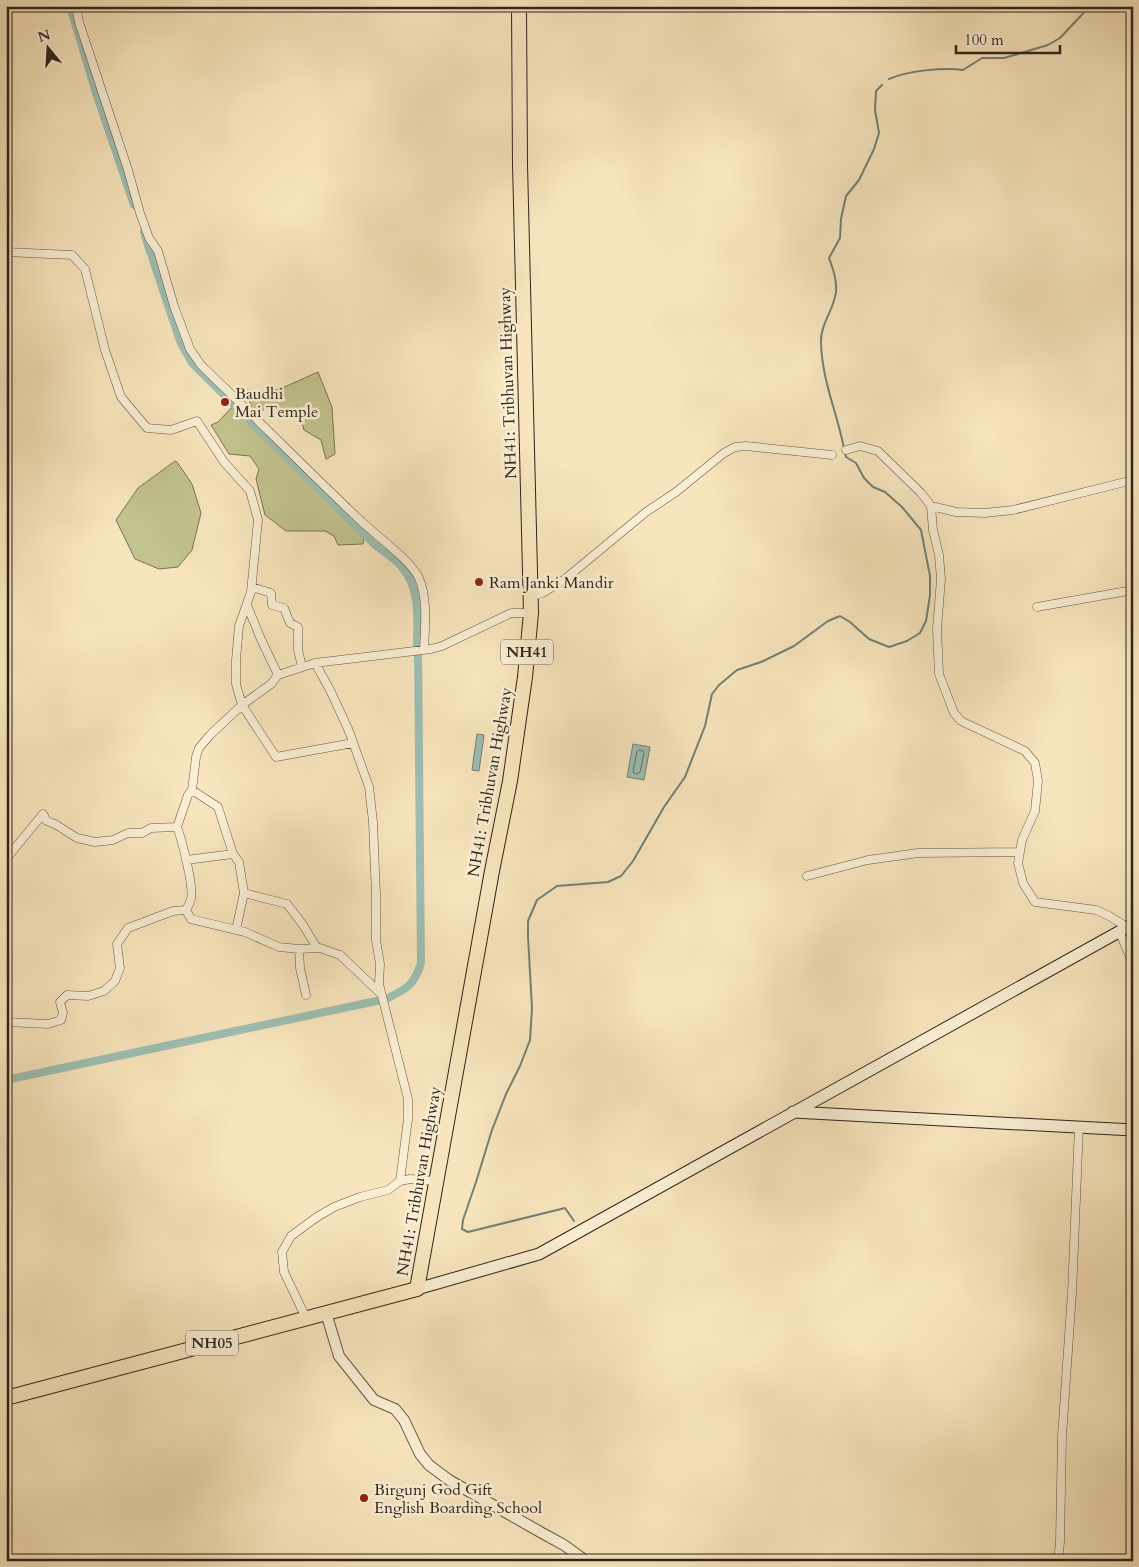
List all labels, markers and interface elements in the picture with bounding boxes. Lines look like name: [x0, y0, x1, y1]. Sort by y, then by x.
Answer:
north arrow: [22, 22, 72, 72]
scale bar: [956, 22, 1060, 54]
text: N: [35, 25, 53, 47]
text: 100 m: [964, 30, 1004, 50]
street label: NH41: Tribhuvan Highway: [494, 286, 522, 479]
place label: Baudhi Mai Temple: [235, 383, 318, 423]
marker: Baudhi Mai Temple: [219, 396, 231, 408]
place label: Ram Janki Mandir: [489, 572, 614, 594]
marker: Ram Janki Mandir: [473, 576, 485, 588]
road number: NH41: [501, 640, 553, 664]
street label: NH41: Tribhuvan Highway: [462, 685, 518, 879]
street label: NH41: Tribhuvan Highway: [391, 1084, 447, 1278]
road number: NH05: [186, 1330, 238, 1356]
place label: Birgunj God Gift English Boarding School: [374, 1479, 542, 1519]
marker: Birgunj God Gift English Boarding School: [358, 1492, 370, 1504]

